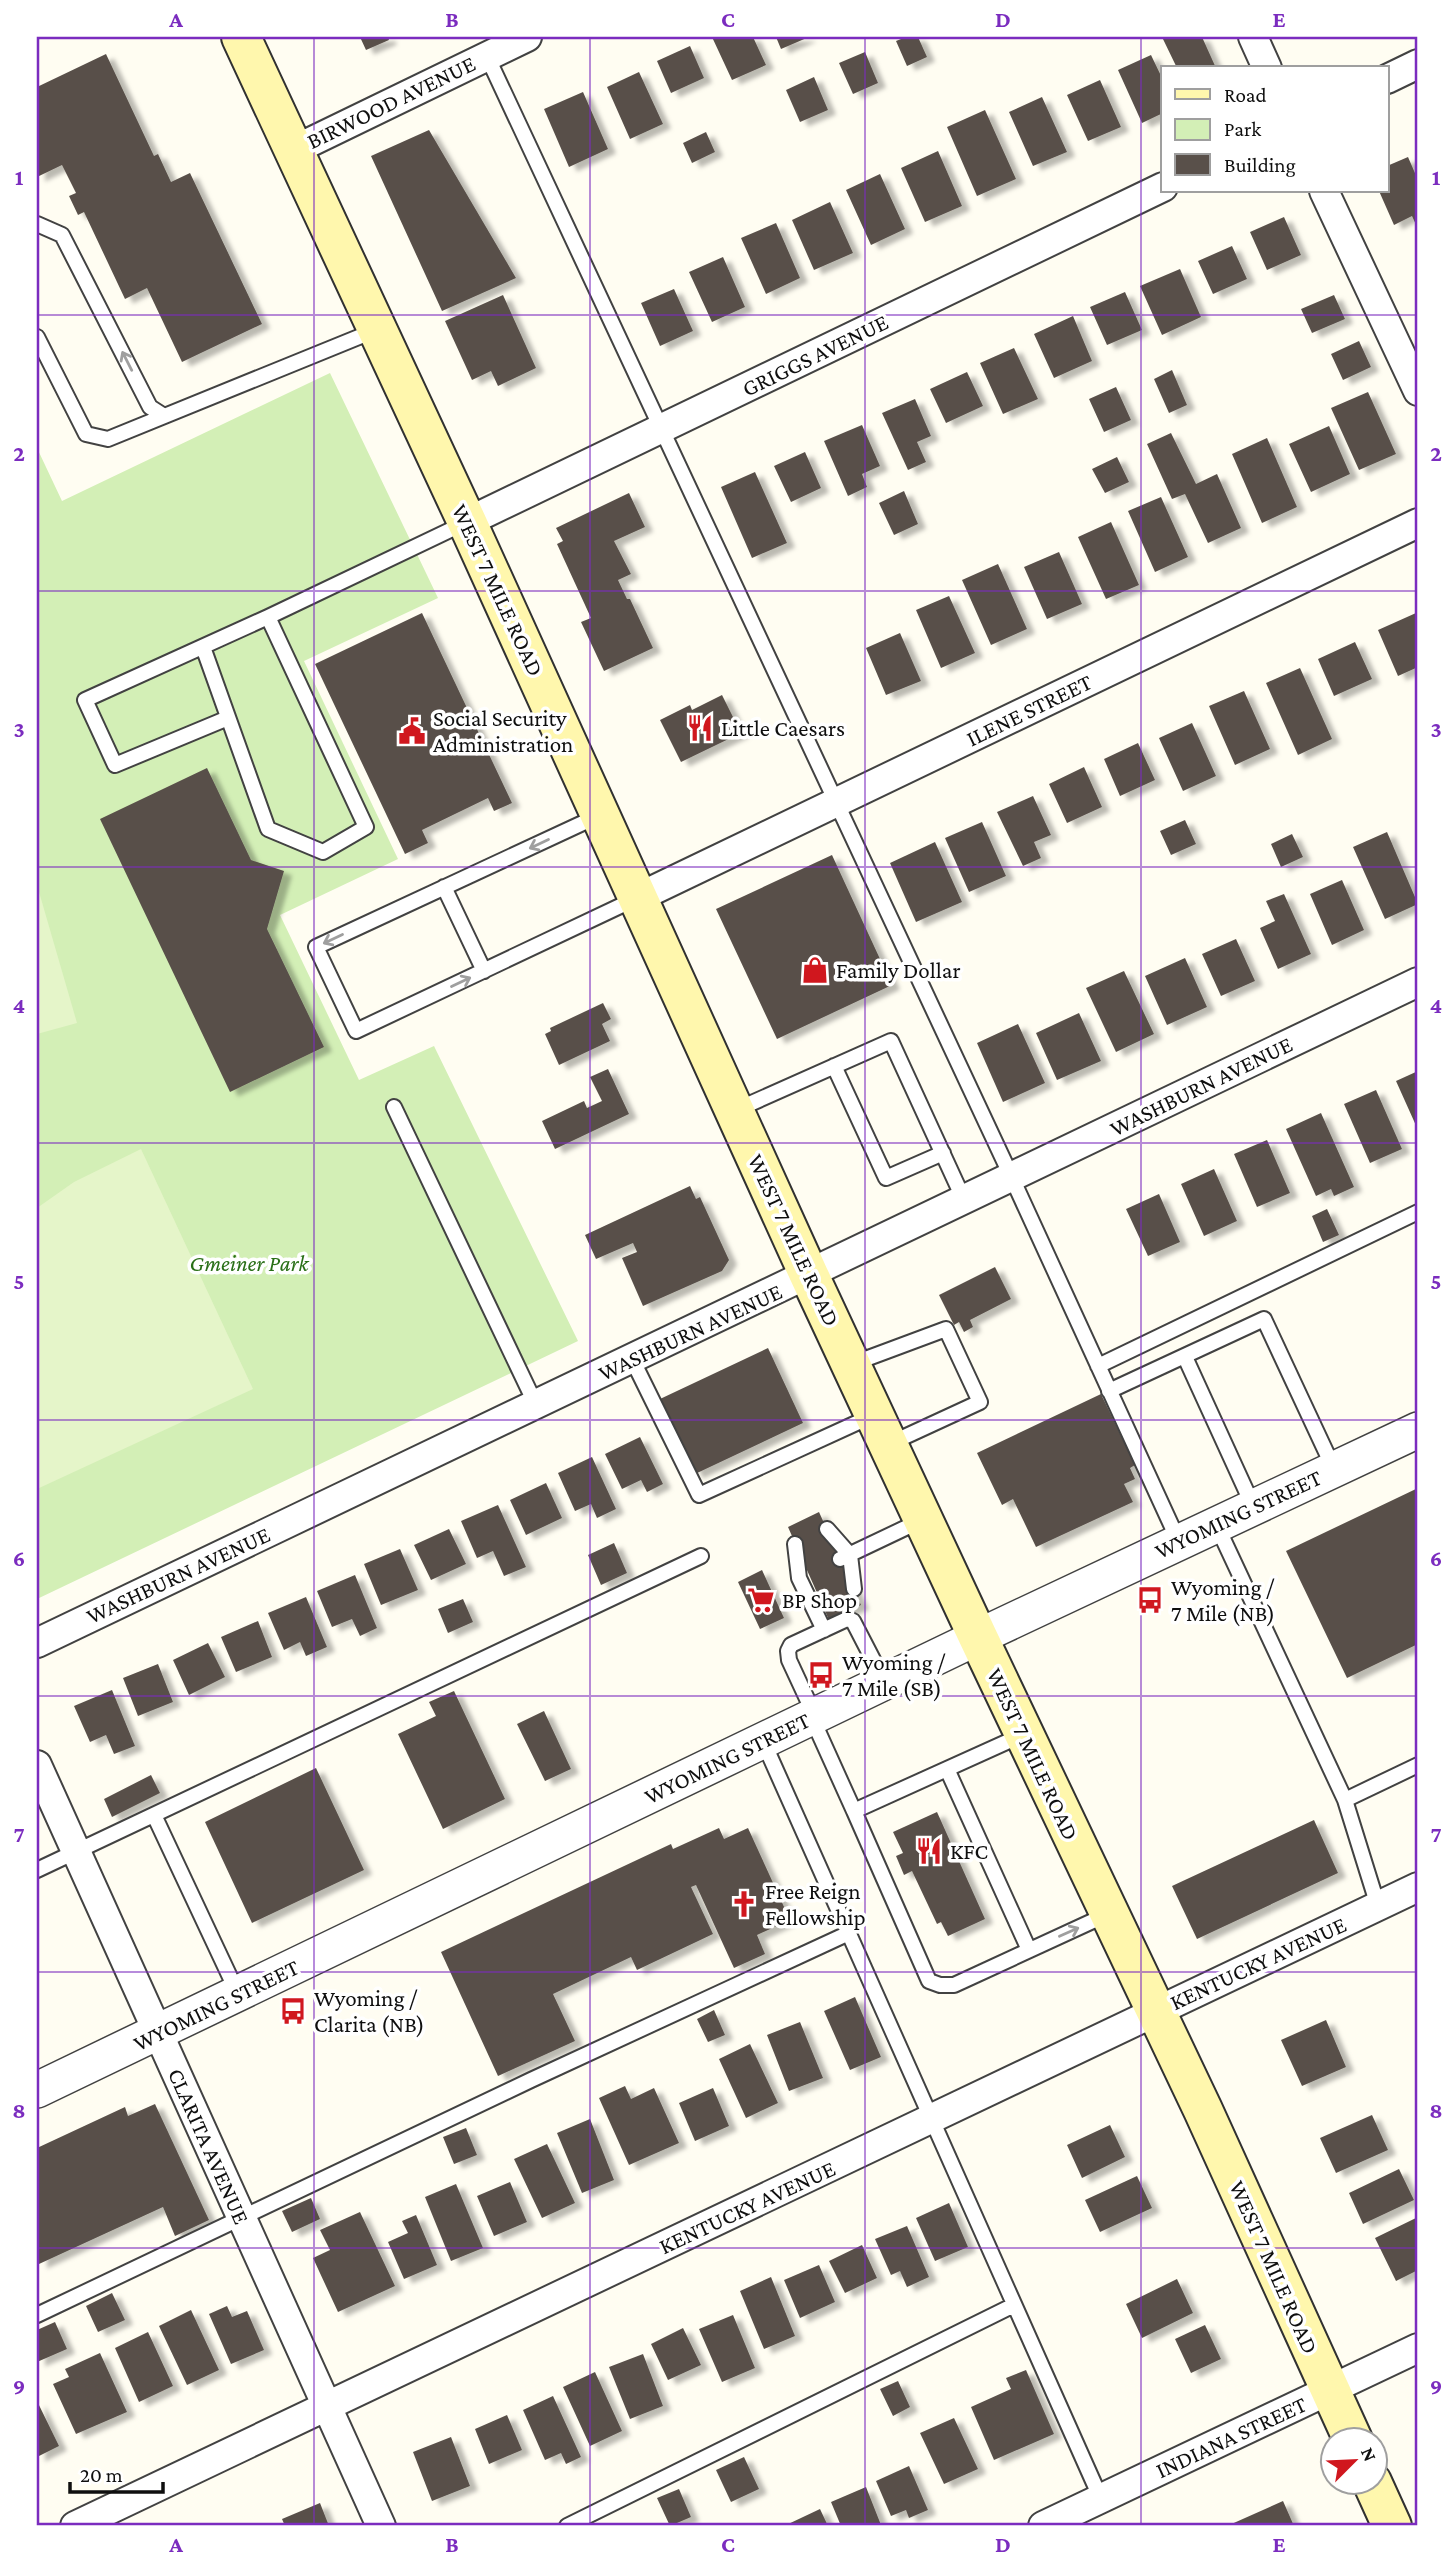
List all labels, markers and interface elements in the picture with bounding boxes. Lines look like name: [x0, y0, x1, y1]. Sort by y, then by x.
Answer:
text: A: [168, 6, 183, 32]
text: B: [445, 6, 459, 32]
text: C: [721, 6, 735, 32]
text: D: [995, 6, 1011, 32]
text: E: [1272, 6, 1286, 32]
street label: BIRWOOD AVENUE: [303, 50, 479, 154]
legend: [1161, 66, 1388, 192]
text: Road: [1224, 83, 1267, 107]
text: Park: [1224, 117, 1261, 141]
text: Building: [1224, 153, 1296, 177]
text: 1: [15, 164, 24, 190]
text: 1: [1432, 164, 1441, 190]
street label: GRIGGS AVENUE: [738, 308, 892, 402]
one-way arrow: [119, 351, 133, 372]
text: 2: [13, 440, 25, 466]
text: 2: [1430, 440, 1442, 466]
street label: WEST 7 MILE ROAD: [447, 500, 549, 680]
street label: ILENE STREET: [962, 668, 1096, 752]
place label: Social Security Administration: [433, 705, 573, 757]
restaurant icon: Little Caesars: [685, 713, 715, 743]
place label: Little Caesars: [721, 715, 845, 741]
text: 3: [13, 716, 25, 742]
public building icon: Social Security Administration: [397, 716, 427, 746]
text: 3: [1430, 716, 1442, 742]
one-way arrow: [529, 838, 550, 851]
one-way arrow: [323, 933, 344, 946]
shop icon: Family Dollar: [800, 955, 830, 985]
place label: Family Dollar: [836, 957, 961, 983]
one-way arrow: [450, 975, 471, 988]
text: 4: [13, 992, 25, 1018]
text: 4: [1430, 992, 1442, 1018]
street label: WASHBURN AVENUE: [1106, 1031, 1296, 1141]
street label: WEST 7 MILE ROAD: [743, 1150, 845, 1330]
park label: Gmeiner Park: [190, 1250, 309, 1276]
text: 5: [13, 1268, 25, 1294]
text: 5: [1430, 1268, 1442, 1294]
street label: WASHBURN AVENUE: [594, 1278, 786, 1386]
street label: WYOMING STREET: [1151, 1464, 1326, 1564]
street label: WASHBURN AVENUE: [82, 1521, 274, 1629]
text: 6: [13, 1545, 25, 1571]
text: 6: [1430, 1545, 1442, 1571]
place label: Wyoming / 7 Mile (NB): [1171, 1574, 1275, 1627]
supermarket icon: BP Shop: [746, 1585, 776, 1615]
bus stop icon: Wyoming / 7 Mile (NB): [1135, 1585, 1165, 1615]
place label: BP Shop: [782, 1587, 857, 1613]
place label: Wyoming / 7 Mile (SB): [842, 1649, 946, 1702]
bus stop icon: Wyoming / 7 Mile (SB): [806, 1660, 836, 1690]
street label: WEST 7 MILE ROAD: [982, 1664, 1084, 1844]
street label: WYOMING STREET: [640, 1707, 814, 1809]
text: 7: [13, 1821, 25, 1847]
text: 7: [1430, 1821, 1442, 1847]
restaurant icon: KFC: [914, 1836, 944, 1866]
place label: KFC: [950, 1838, 988, 1864]
place label: Free Reign Fellowship: [765, 1878, 866, 1930]
church icon: Free Reign Fellowship: [729, 1889, 759, 1919]
street label: KENTUCKY AVENUE: [1166, 1911, 1350, 2015]
one-way arrow: [1058, 1925, 1079, 1938]
street label: WYOMING STREET: [129, 1954, 303, 2056]
place label: Wyoming / Clarita (NB): [314, 1985, 425, 2038]
bus stop icon: Wyoming / Clarita (NB): [278, 1996, 308, 2026]
street label: CLARITA AVENUE: [163, 2064, 255, 2228]
text: 8: [12, 2097, 26, 2123]
text: 8: [1429, 2097, 1443, 2123]
street label: KENTUCKY AVENUE: [655, 2155, 839, 2259]
street label: WEST 7 MILE ROAD: [1224, 2177, 1324, 2357]
text: 9: [13, 2373, 25, 2399]
text: 9: [1430, 2373, 1442, 2399]
street label: INDIANA STREET: [1152, 2391, 1311, 2483]
north arrow: [1318, 2426, 1388, 2496]
text: N: [1357, 2444, 1381, 2465]
scale bar: [70, 2451, 163, 2495]
text: 20 m: [80, 2463, 123, 2487]
text: A: [168, 2531, 183, 2557]
text: B: [445, 2531, 459, 2557]
text: C: [721, 2531, 735, 2557]
text: D: [995, 2531, 1011, 2557]
text: E: [1272, 2531, 1286, 2557]

